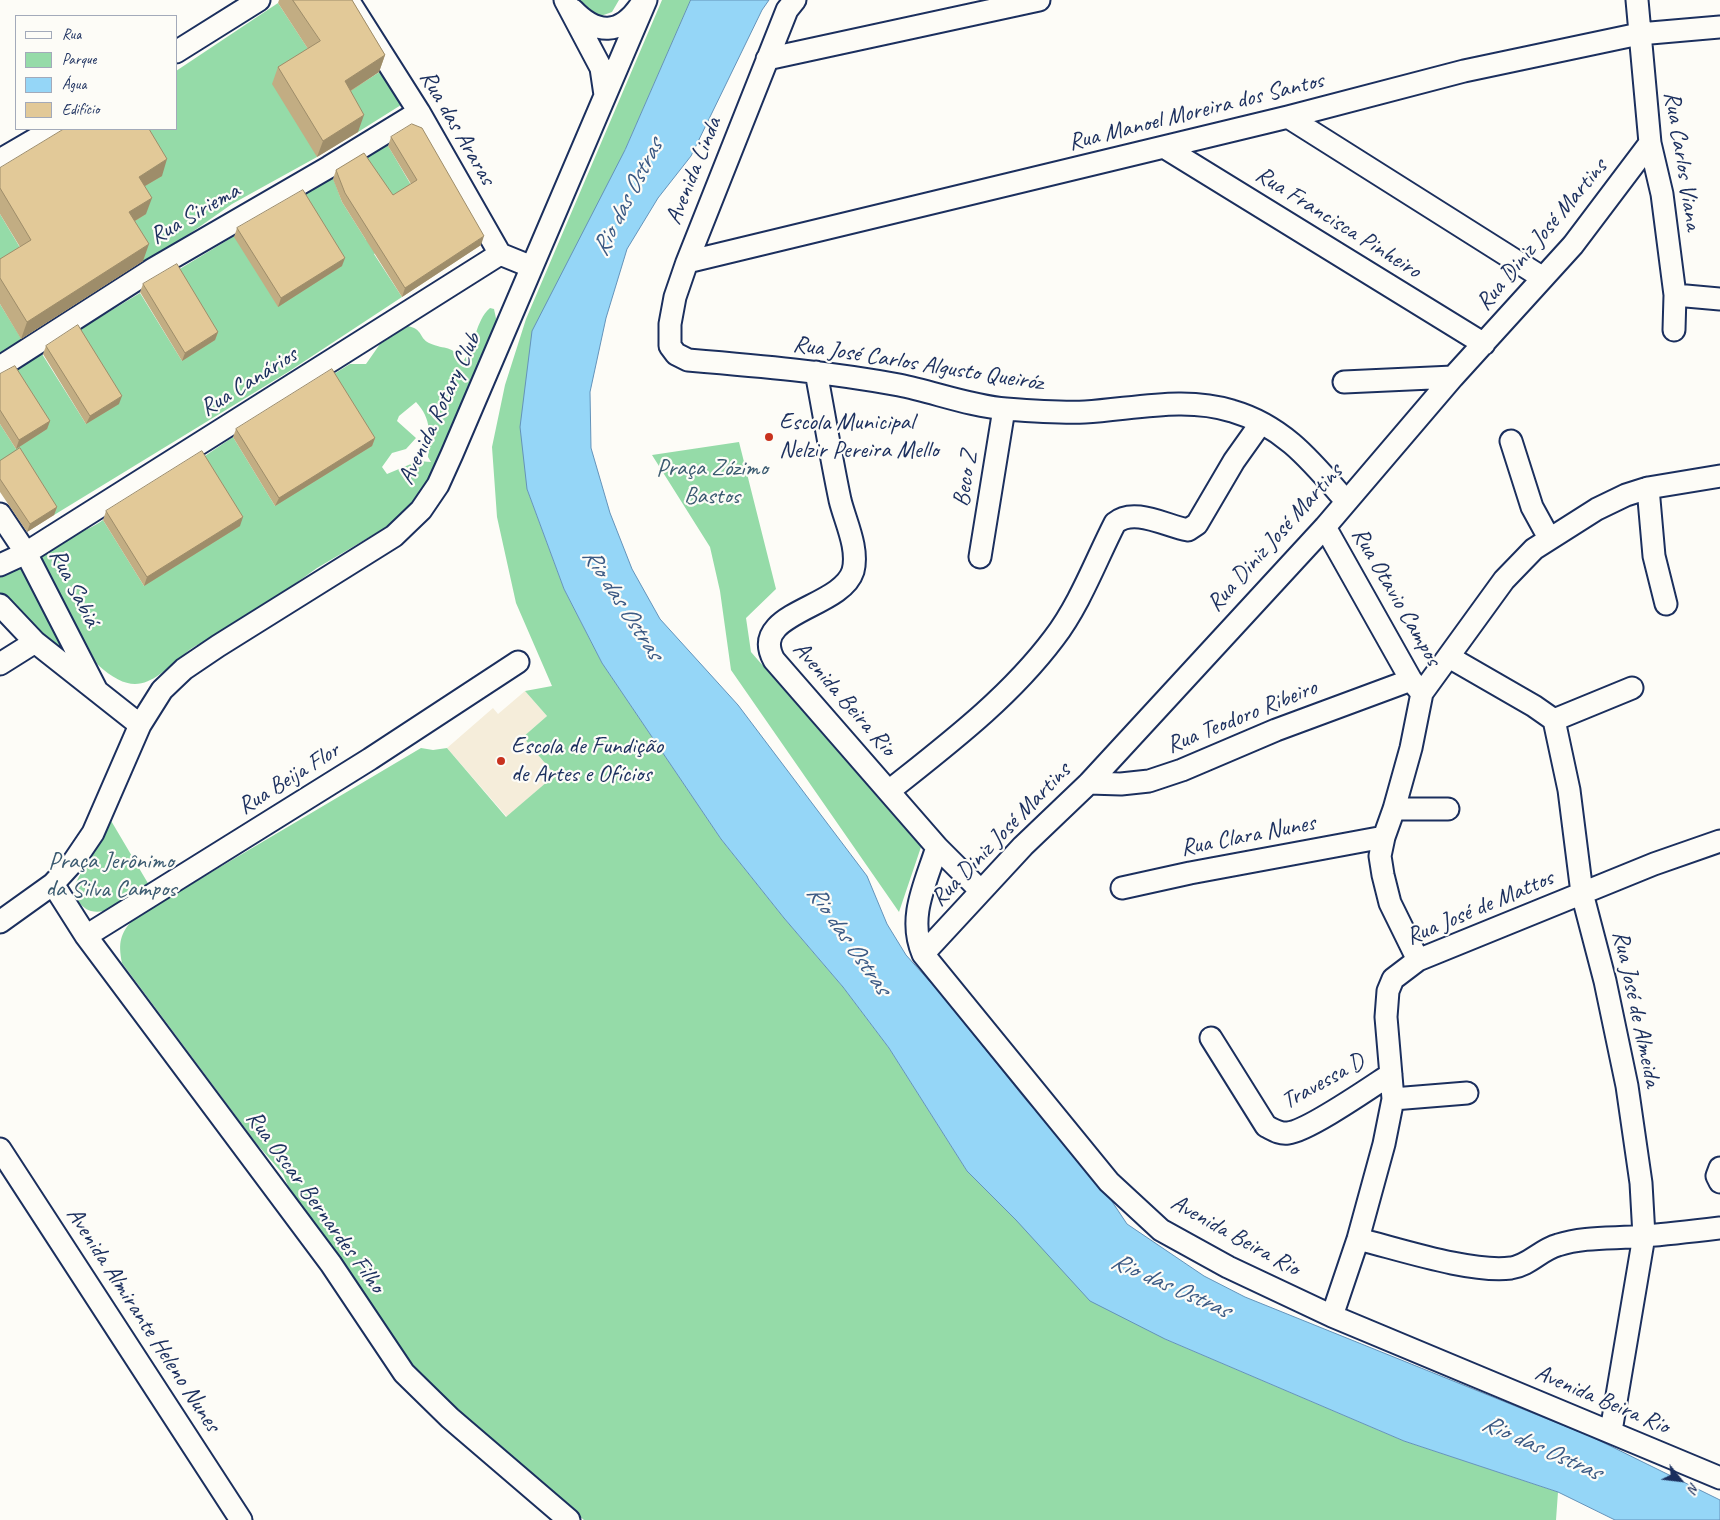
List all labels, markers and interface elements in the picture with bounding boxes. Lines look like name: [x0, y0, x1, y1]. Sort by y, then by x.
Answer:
legend: [15, 15, 178, 130]
text: Rua: [62, 25, 81, 44]
text: Parque: [62, 50, 96, 69]
street label: Rua das Araras: [413, 66, 501, 190]
street label: Rua Manoel Moreira dos Santos: [1065, 66, 1327, 158]
text: Água: [62, 75, 86, 94]
street label: Rua Carlos Viana: [1657, 90, 1707, 232]
text: Edifício: [62, 100, 99, 119]
street label: Avenida Linda: [660, 113, 728, 229]
water label: Rio das Ostras: [586, 135, 670, 261]
street label: Rua Diniz José Martins: [1470, 153, 1614, 317]
street label: Rua Francisca Pinheiro: [1250, 161, 1426, 285]
street label: Rua Siriema: [145, 177, 245, 251]
street label: Avenida Rotary Club: [392, 329, 488, 489]
street label: Rua José Carlos Algusto Queiróz: [791, 330, 1045, 398]
street label: Rua Canários: [195, 341, 303, 423]
place label: Escola Municipal Nelzir Pereira Mello: [779, 409, 938, 465]
marker: Escola Municipal Nelzir Pereira Mello: [763, 431, 775, 443]
street label: Beco Z: [947, 449, 985, 509]
park label: Praça Zózimo Bastos: [656, 455, 768, 511]
street label: Rua Diniz José Martins: [1201, 458, 1349, 618]
street label: Rua Otavio Campos: [1345, 523, 1447, 671]
water label: Rio das Ostras: [575, 543, 669, 665]
street label: Rua Sabiá: [42, 544, 106, 632]
street label: Avenida Beira Rio: [786, 636, 902, 762]
street label: Rua Teodoro Ribeiro: [1163, 674, 1321, 760]
place label: Escola de Fundição de Artes e Ofícios: [511, 733, 663, 789]
street label: Rua Beija Flor: [233, 736, 345, 822]
marker: Escola de Fundição de Artes e Ofícios: [495, 755, 507, 767]
street label: Rua Diniz José Martins: [925, 757, 1077, 913]
street label: Rua Clara Nunes: [1178, 809, 1318, 863]
park label: Praça Jerônimo da Silva Campos: [46, 848, 176, 904]
street label: Rua José de Mattos: [1402, 864, 1558, 952]
water label: Rio das Ostras: [800, 880, 896, 1000]
street label: Rua José de Almeida: [1605, 928, 1667, 1090]
street label: Travessa D: [1277, 1048, 1369, 1116]
street label: Rua Oscar Bernardes Filho: [239, 1105, 391, 1299]
street label: Avenida Beira Rio: [1166, 1189, 1304, 1283]
street label: Avenida Almirante Heleno Nunes: [59, 1202, 227, 1438]
water label: Rio das Ostras: [1106, 1247, 1234, 1325]
street label: Avenida Beira Rio: [1531, 1359, 1673, 1441]
water label: Rio das Ostras: [1477, 1409, 1605, 1487]
north arrow: [1655, 1455, 1705, 1505]
text: N: [1684, 1480, 1703, 1495]

